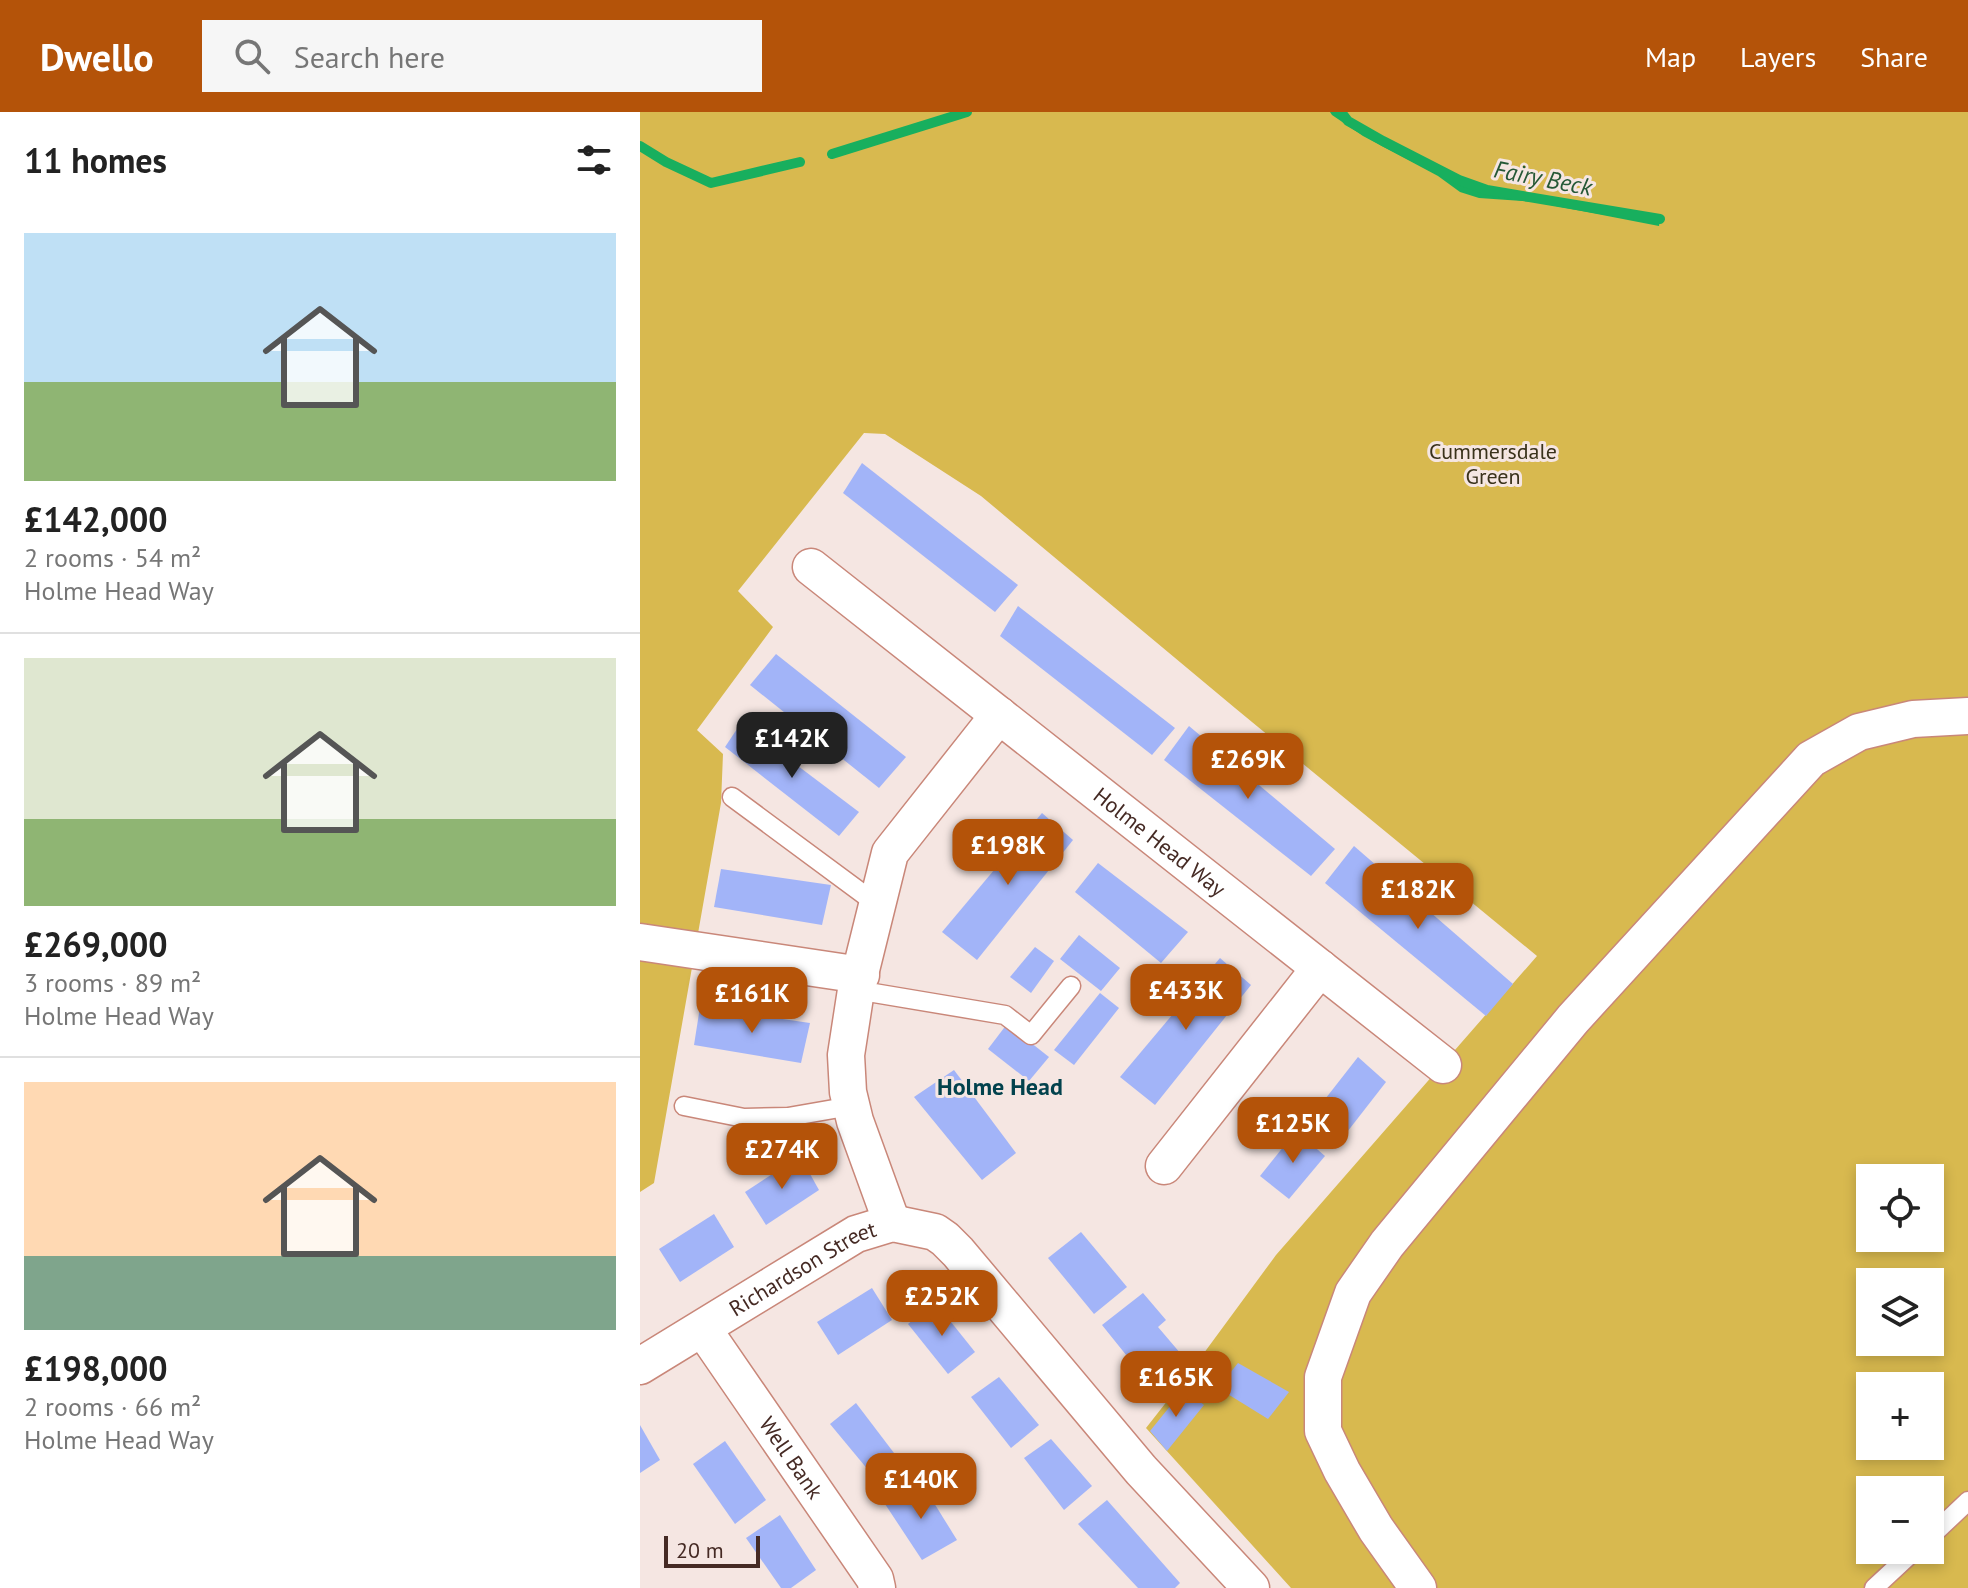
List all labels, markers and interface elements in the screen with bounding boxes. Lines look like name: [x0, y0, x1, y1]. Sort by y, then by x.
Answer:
search box: [202, 20, 762, 92]
text: Dwello: [40, 32, 154, 81]
icon: search: [230, 34, 274, 78]
text: Search here: [294, 37, 445, 76]
text: Map: [1645, 38, 1696, 75]
text: Layers: [1740, 38, 1816, 75]
text: Share: [1860, 38, 1928, 75]
text: 11 homes: [24, 138, 167, 182]
icon: filters: [572, 138, 616, 182]
water label: Fairy Beck: [1491, 153, 1596, 203]
icon: home: [248, 285, 392, 429]
park label: Cummersdale Green: [1429, 437, 1557, 490]
text: £142,000: [24, 497, 168, 541]
text: 2 rooms · 54 m²: [24, 541, 201, 574]
text: Holme Head Way: [24, 574, 214, 607]
icon: home: [248, 710, 392, 854]
pin: £142K: [736, 712, 848, 780]
text: £142K: [754, 721, 830, 754]
pin: £269K: [1192, 733, 1304, 801]
text: £269K: [1210, 742, 1286, 775]
street label: Holme Head Way: [1088, 781, 1232, 903]
pin: £198K: [952, 819, 1064, 887]
text: £198K: [970, 828, 1046, 861]
pin: £182K: [1362, 863, 1474, 931]
text: £182K: [1380, 872, 1456, 905]
text: £269,000: [24, 922, 168, 966]
pin: £433K: [1130, 964, 1242, 1032]
text: 3 rooms · 89 m²: [24, 966, 201, 999]
pin: £161K: [696, 967, 808, 1035]
text: £433K: [1148, 973, 1224, 1006]
text: £161K: [714, 976, 790, 1009]
text: Holme Head Way: [24, 999, 214, 1032]
district label: Holme Head: [937, 1071, 1063, 1102]
pin: £125K: [1237, 1097, 1349, 1165]
text: £125K: [1255, 1106, 1331, 1139]
pin: £274K: [726, 1123, 838, 1191]
text: £274K: [744, 1132, 820, 1165]
icon: home: [248, 1134, 392, 1278]
map controls: [1856, 1164, 1944, 1564]
button: locate: [1856, 1164, 1944, 1252]
street label: Richardson Street: [724, 1215, 880, 1322]
button: layers: [1856, 1268, 1944, 1356]
pin: £252K: [886, 1270, 998, 1338]
text: £252K: [904, 1279, 980, 1312]
text: £198,000: [24, 1346, 168, 1390]
pin: £165K: [1120, 1351, 1232, 1419]
text: £165K: [1138, 1360, 1214, 1393]
button: +: [1856, 1372, 1944, 1460]
text: 2 rooms · 66 m²: [24, 1390, 201, 1423]
street label: Well Bank: [753, 1411, 830, 1504]
text: Holme Head Way: [24, 1423, 214, 1456]
pin: £140K: [865, 1453, 977, 1521]
text: £140K: [883, 1462, 959, 1495]
button: −: [1856, 1476, 1944, 1564]
scale bar: [664, 1532, 760, 1568]
text: 20 m: [676, 1536, 724, 1564]

